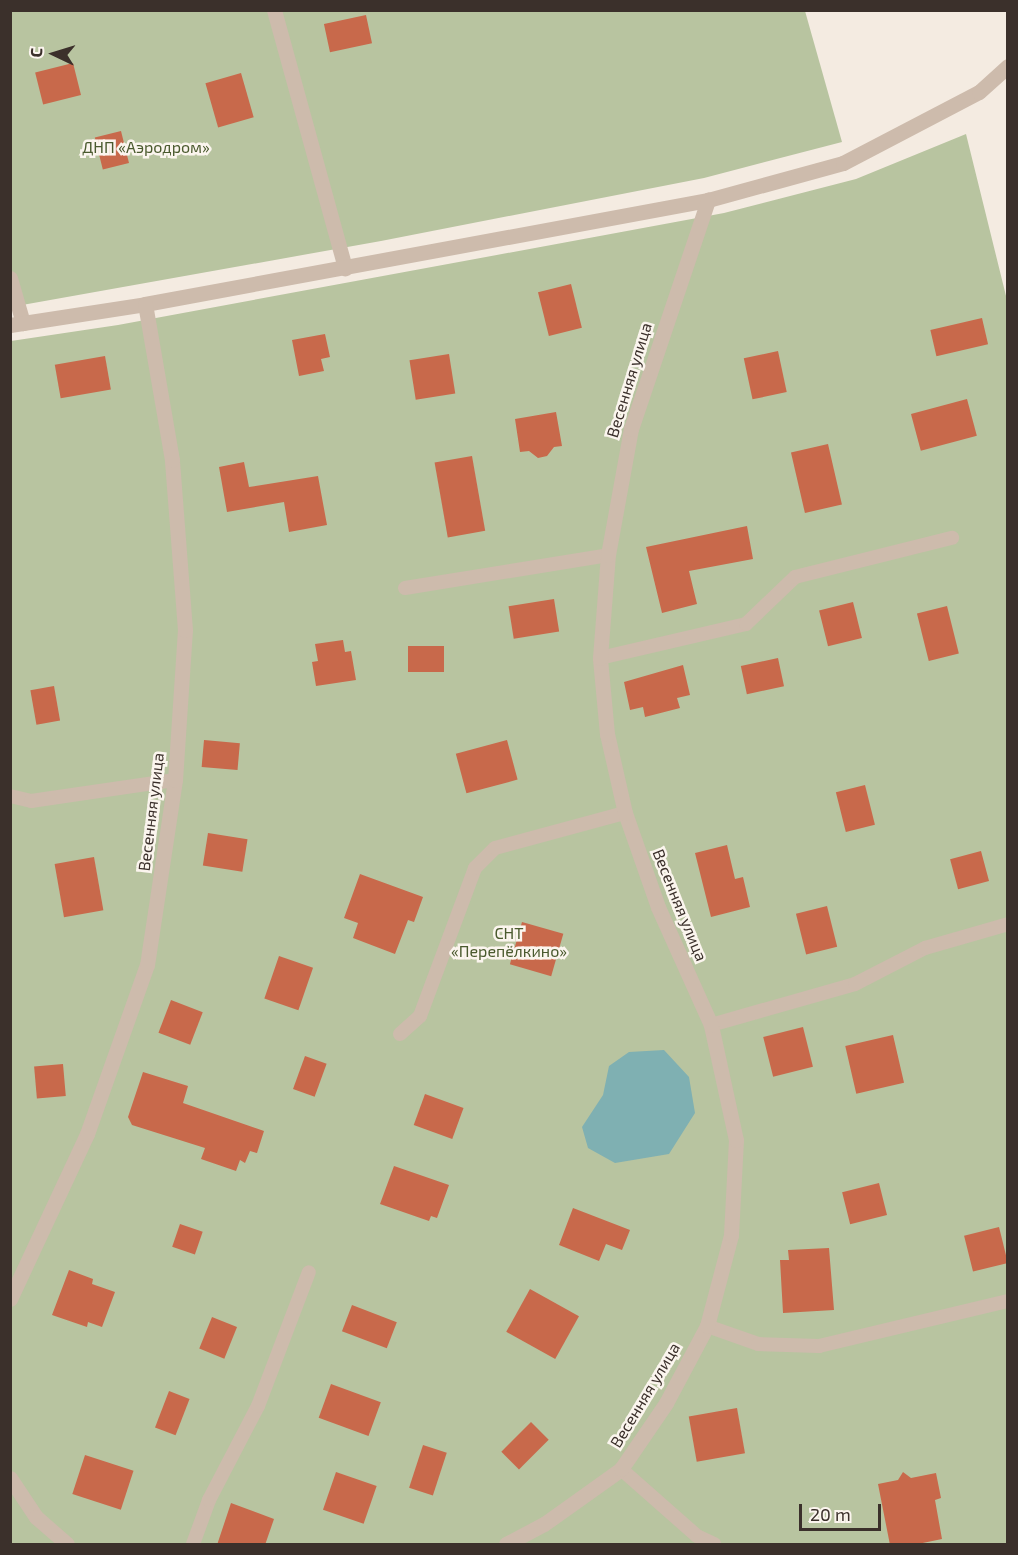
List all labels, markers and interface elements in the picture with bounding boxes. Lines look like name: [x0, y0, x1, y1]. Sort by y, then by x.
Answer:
north arrow: [24, 24, 84, 84]
text: С: [26, 47, 45, 58]
park label: ДНП «Аэродром»: [82, 137, 210, 157]
street label: Весенняя улица: [602, 320, 656, 440]
street label: Весенняя улица: [134, 752, 168, 872]
street label: Весенняя улица: [649, 846, 711, 964]
park label: СНТ «Перепёлкино»: [451, 923, 567, 961]
street label: Весенняя улица: [606, 1339, 684, 1451]
scale bar: [802, 1492, 884, 1530]
text: 20 m: [810, 1503, 851, 1525]

